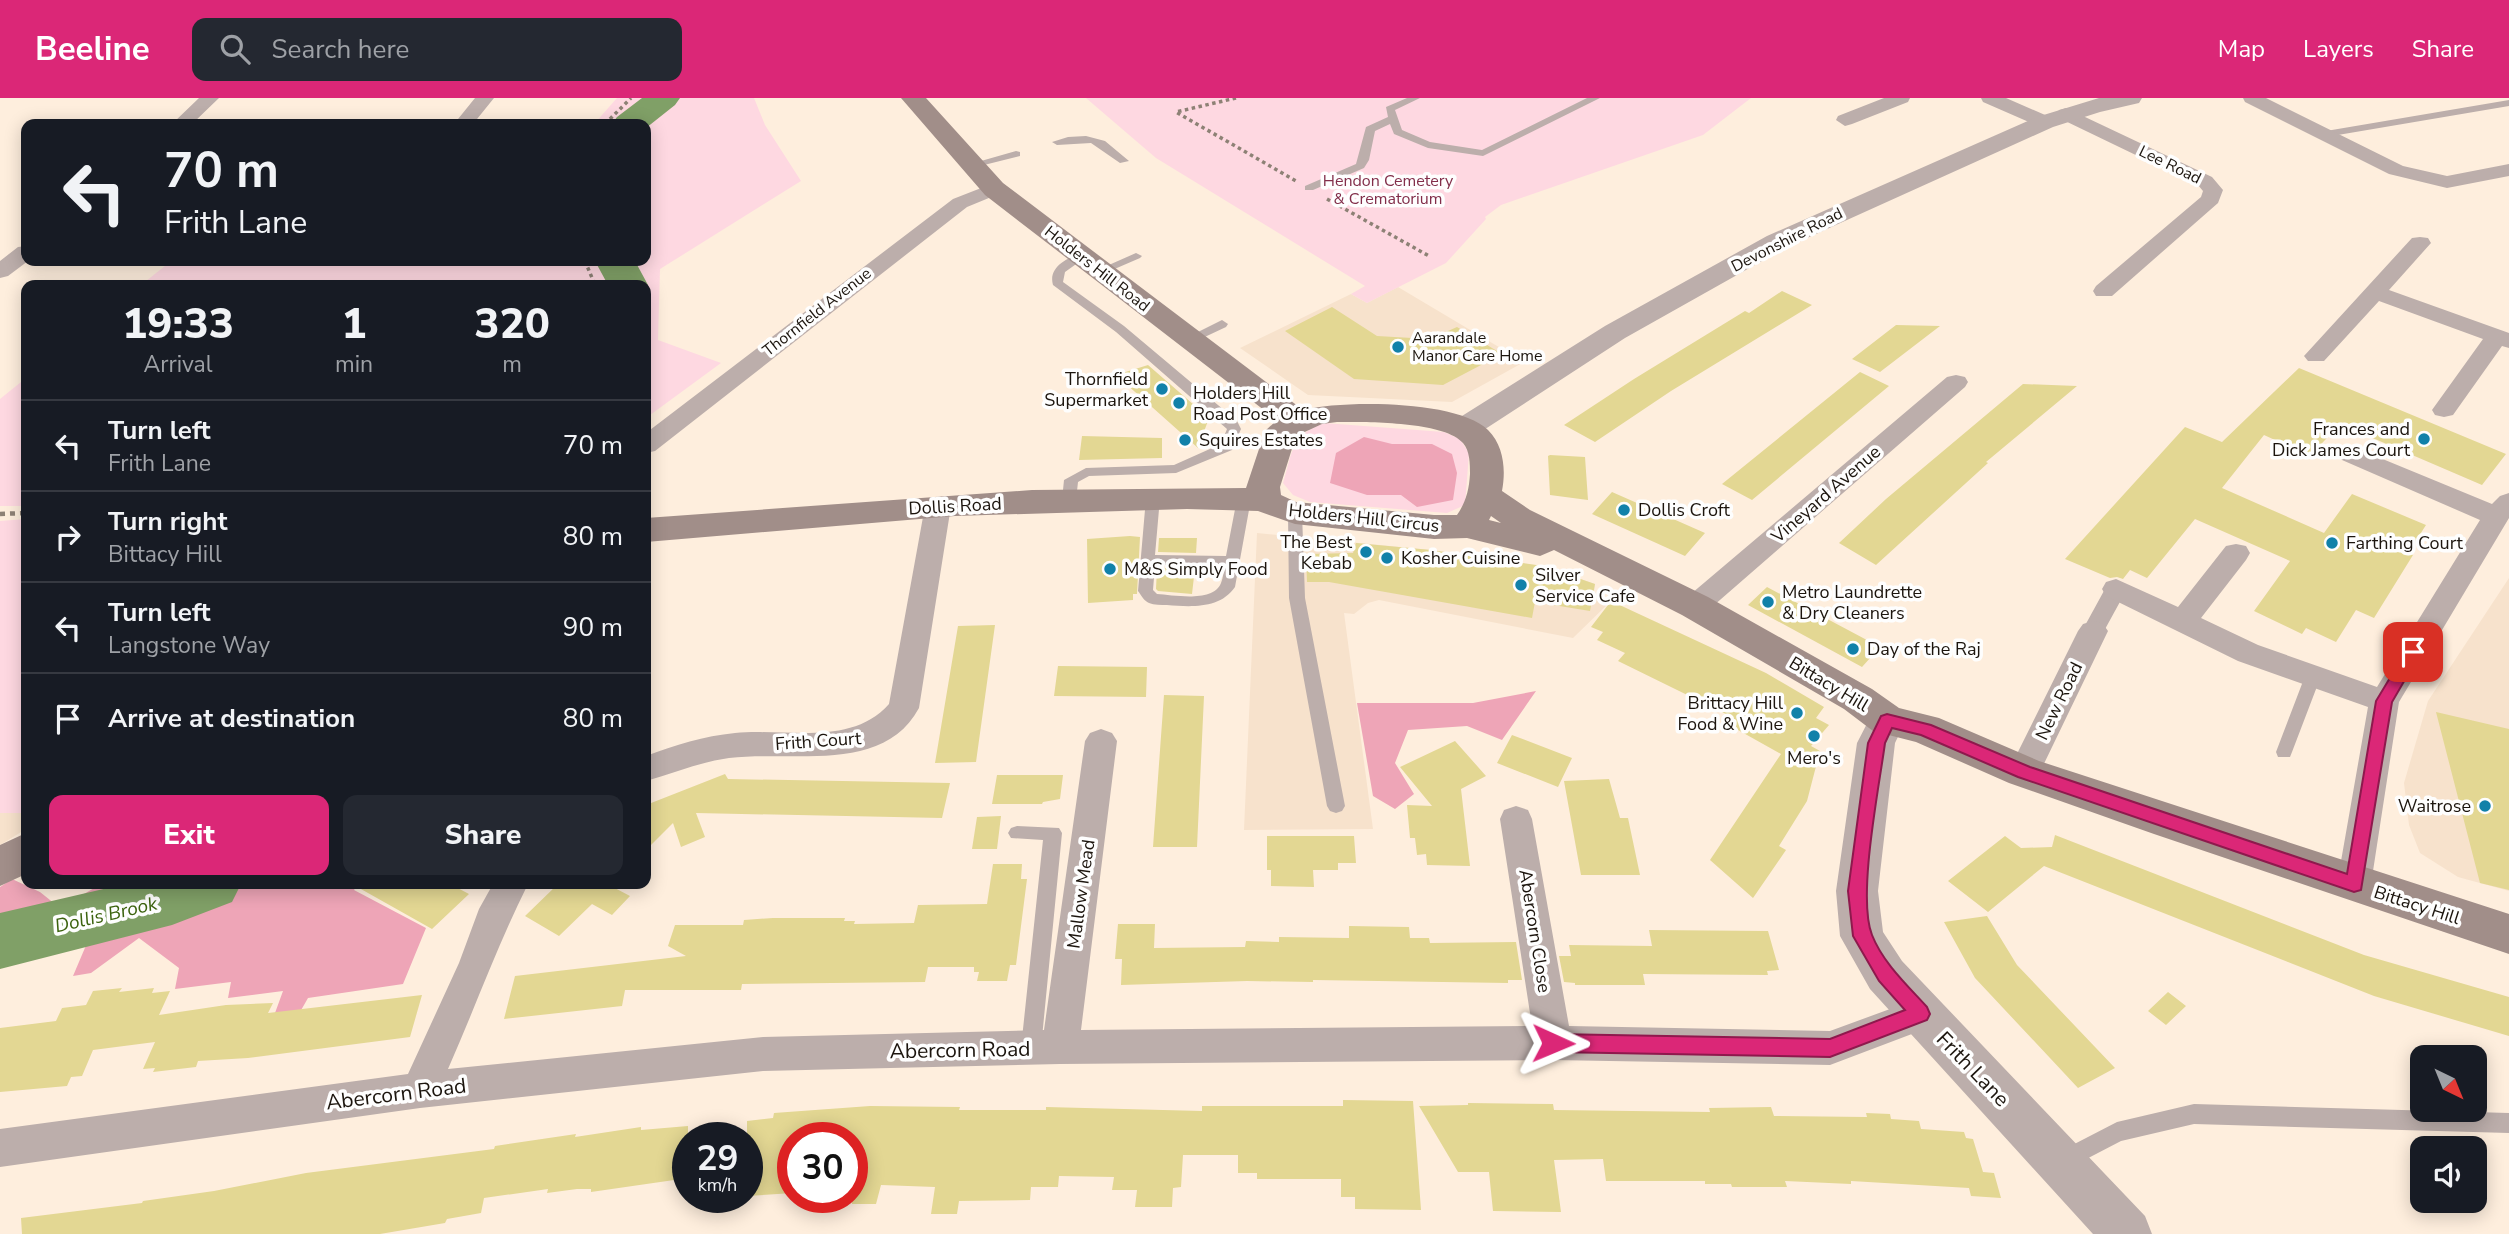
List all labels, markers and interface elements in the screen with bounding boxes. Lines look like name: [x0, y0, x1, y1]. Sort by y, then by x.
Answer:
search box: [192, 18, 682, 81]
text: Beeline: [35, 27, 150, 72]
icon: search: [216, 30, 254, 68]
text: Search here: [272, 32, 409, 67]
text: Map: [2218, 33, 2265, 65]
text: Layers: [2303, 33, 2374, 65]
text: Share: [2412, 33, 2474, 65]
text: 70 m: [164, 137, 279, 204]
street label: Lee Road: [2135, 140, 2205, 190]
icon: left: [49, 147, 140, 238]
park label: Hendon Cemetery & Crematorium: [1323, 170, 1454, 210]
text: Frith Lane: [164, 201, 307, 244]
street label: Devonshire Road: [1727, 202, 1847, 278]
street label: Holders Hill Road: [1040, 221, 1154, 317]
street label: Thornfield Avenue: [758, 263, 876, 361]
text: 19:33: [122, 296, 234, 353]
text: 1: [341, 296, 367, 353]
text: 320: [474, 296, 550, 353]
place label: Aarandale Manor Care Home: [1412, 327, 1543, 367]
marker: Aarandale Manor Care Home: [1390, 339, 1406, 355]
text: Arrival: [143, 349, 213, 380]
text: min: [335, 349, 373, 380]
text: m: [502, 349, 522, 380]
place label: Thornfield Supermarket: [1044, 367, 1149, 412]
marker: Thornfield Supermarket: [1154, 381, 1170, 397]
place label: Holders Hill Road Post Office: [1193, 381, 1327, 426]
marker: Holders Hill Road Post Office: [1171, 395, 1187, 411]
text: Turn left: [108, 413, 211, 448]
place label: Frances and Dick James Court: [2272, 417, 2411, 462]
icon: left: [49, 427, 87, 465]
text: 70 m: [563, 428, 623, 463]
place label: Squires Estates: [1199, 428, 1323, 452]
marker: Frances and Dick James Court: [2416, 431, 2432, 447]
marker: Squires Estates: [1177, 432, 1193, 448]
street label: Vineyard Avenue: [1765, 440, 1886, 549]
text: Frith Lane: [108, 448, 211, 479]
street label: Dollis Road: [908, 492, 1002, 520]
street label: Holders Hill Circus: [1287, 498, 1441, 538]
place label: Dollis Croft: [1638, 498, 1730, 522]
marker: Dollis Croft: [1616, 502, 1632, 518]
text: Turn right: [108, 504, 227, 539]
icon: right: [49, 518, 87, 556]
text: 80 m: [563, 519, 623, 554]
place label: The Best Kebab: [1280, 530, 1353, 575]
place label: Farthing Court: [2346, 531, 2464, 555]
marker: Farthing Court: [2324, 535, 2340, 551]
text: Bittacy Hill: [108, 539, 222, 570]
marker: The Best Kebab: [1358, 544, 1374, 560]
place label: Kosher Cuisine: [1401, 546, 1520, 570]
marker: Kosher Cuisine: [1379, 550, 1395, 566]
place label: M&S Simply Food: [1124, 557, 1268, 581]
marker: M&S Simply Food: [1102, 561, 1118, 577]
place label: Silver Service Cafe: [1535, 563, 1635, 608]
marker: Silver Service Cafe: [1513, 577, 1529, 593]
place label: Metro Laundrette & Dry Cleaners: [1782, 580, 1922, 625]
marker: Metro Laundrette & Dry Cleaners: [1760, 594, 1776, 610]
text: Turn left: [108, 595, 211, 630]
icon: left: [49, 609, 87, 647]
text: 90 m: [563, 610, 623, 645]
pin: [2383, 622, 2443, 682]
text: Langstone Way: [108, 630, 270, 661]
icon: arrive: [2394, 633, 2432, 671]
place label: Day of the Raj: [1867, 637, 1981, 661]
marker: Day of the Raj: [1845, 641, 1861, 657]
street label: Bittacy Hill: [1785, 651, 1874, 718]
street label: New Road: [2030, 658, 2088, 744]
place label: Brittacy Hill Food & Wine: [1677, 691, 1784, 736]
icon: arrive: [49, 700, 87, 738]
text: Arrive at destination: [108, 701, 355, 736]
text: 80 m: [563, 701, 623, 736]
marker: Brittacy Hill Food & Wine: [1789, 705, 1805, 721]
street label: Frith Court: [774, 726, 863, 756]
marker: Mero's: [1806, 728, 1822, 744]
place label: Mero's: [1787, 746, 1841, 770]
place label: Waitrose: [2398, 794, 2471, 818]
button: Exit: [49, 795, 329, 875]
button: Share: [343, 795, 623, 875]
marker: Waitrose: [2477, 798, 2493, 814]
street label: Mallow Mead: [1061, 838, 1101, 950]
street label: Abercorn Close: [1513, 868, 1557, 994]
street label: Bittacy Hill: [2371, 880, 2464, 930]
water label: Dollis Brook: [52, 890, 160, 939]
position arrow: [1516, 1006, 1590, 1080]
street label: Frith Lane: [1930, 1025, 2016, 1113]
street label: Abercorn Road: [889, 1035, 1031, 1065]
north arrow: [2410, 1045, 2487, 1122]
map controls: [2410, 1045, 2487, 1213]
street label: Abercorn Road: [324, 1072, 468, 1116]
speed limit sign: 30: [777, 1122, 868, 1213]
text: 29: [696, 1135, 739, 1182]
button: sound: [2410, 1136, 2487, 1213]
text: km/h: [698, 1173, 737, 1197]

